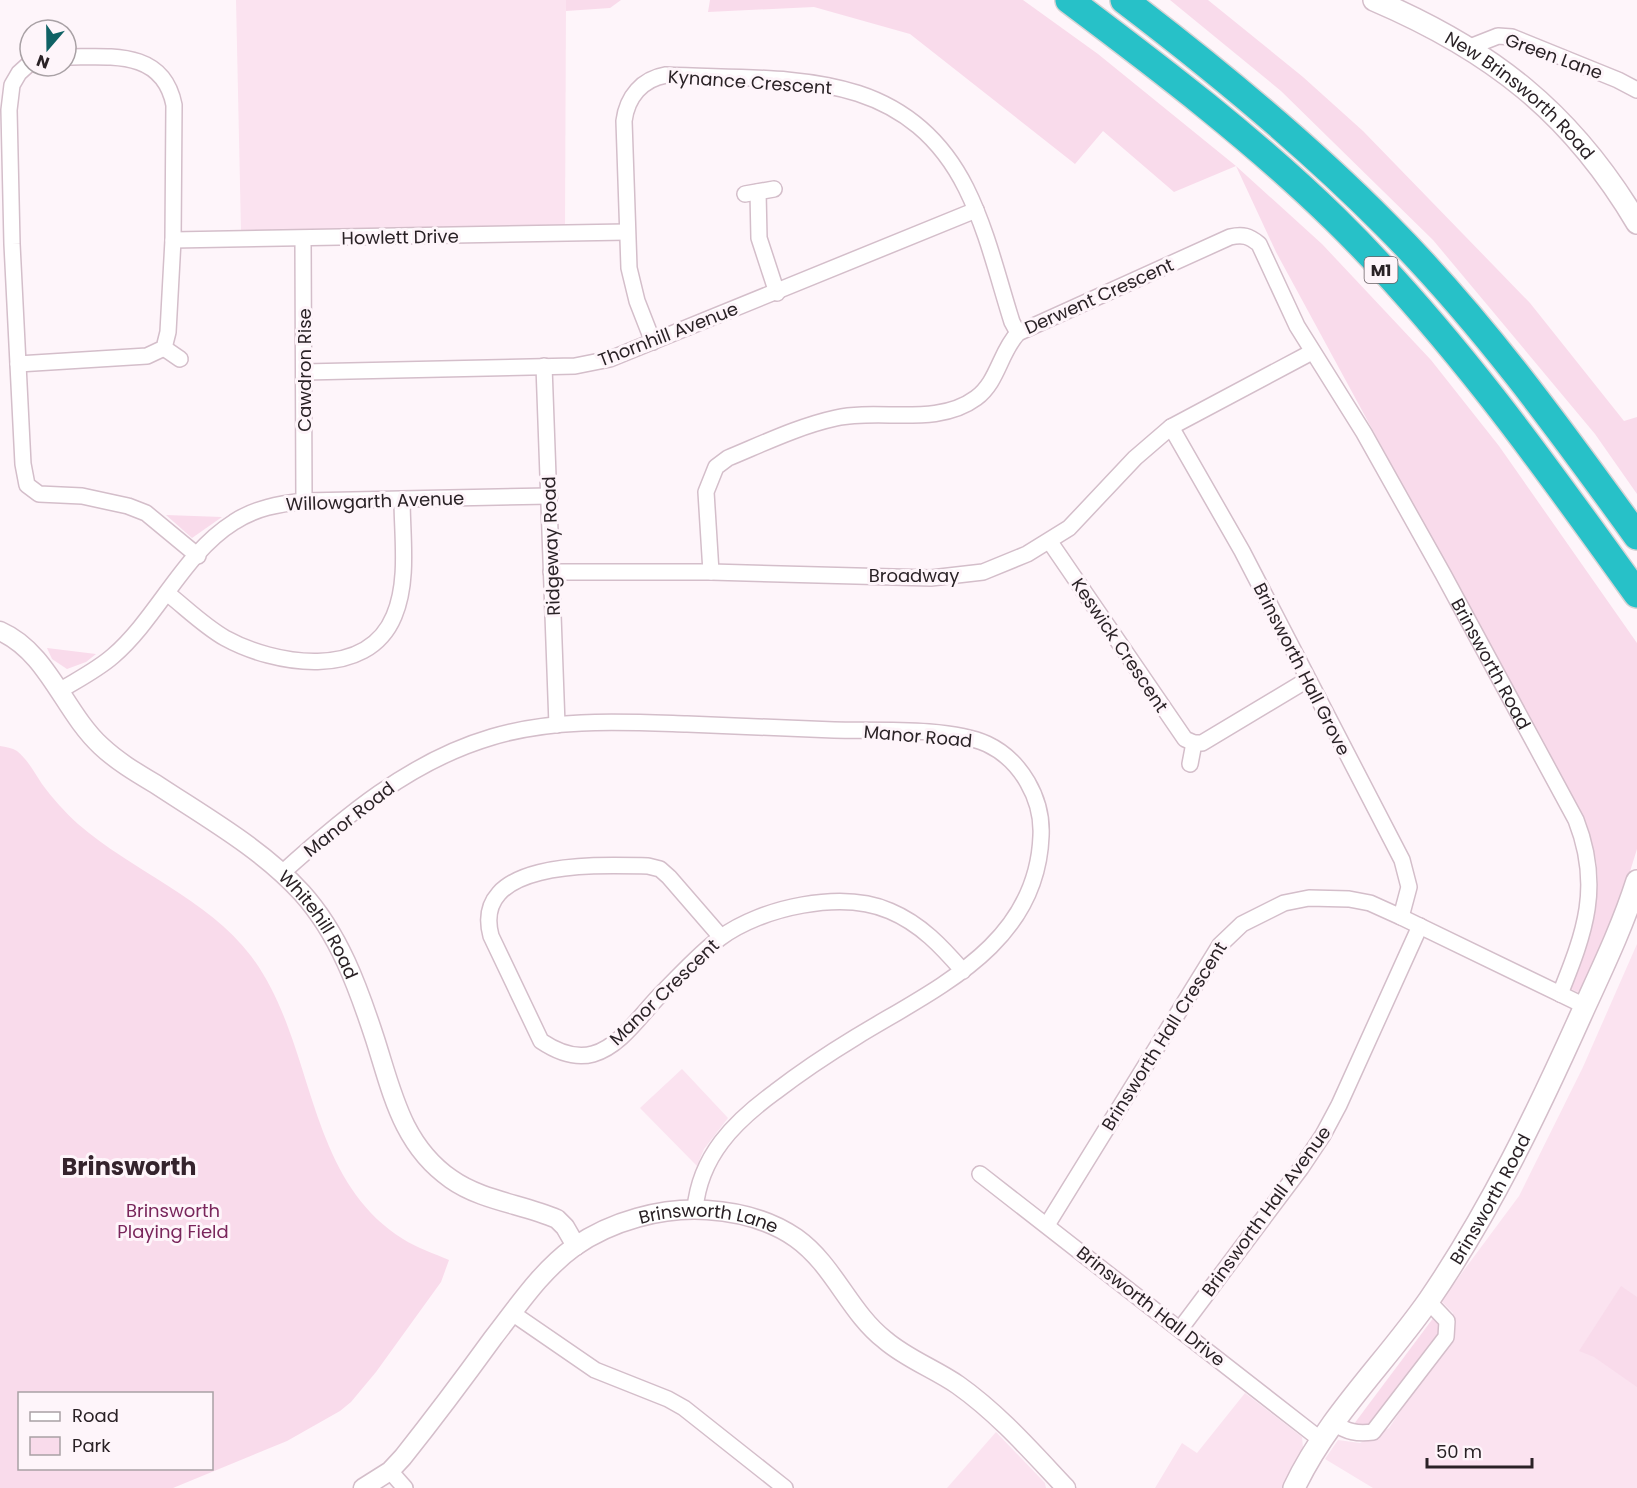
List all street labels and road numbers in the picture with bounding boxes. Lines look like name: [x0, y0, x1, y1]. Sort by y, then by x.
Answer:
street label: New Brinsworth Road: [1441, 25, 1601, 164]
street label: Green Lane: [1502, 27, 1606, 85]
street label: Kynance Crescent: [667, 64, 833, 100]
street label: Howlett Drive: [341, 223, 459, 251]
street label: Derwent Crescent: [1020, 252, 1178, 340]
road number: M1: [1364, 257, 1398, 283]
street label: Thornhill Avenue: [594, 296, 742, 372]
street label: Cawdron Rise: [292, 308, 317, 432]
street label: Ridgeway Road: [536, 476, 566, 616]
street label: Willowgarth Avenue: [285, 485, 465, 517]
street label: Broadway: [869, 563, 959, 588]
street label: Keswick Crescent: [1066, 573, 1174, 717]
street label: Brinsworth Hall Grove: [1248, 578, 1356, 760]
street label: Brinsworth Road: [1446, 593, 1537, 734]
street label: Manor Road: [863, 719, 973, 753]
street label: Manor Road: [298, 776, 400, 862]
street label: Whitehill Road: [273, 864, 364, 983]
street label: Manor Crescent: [604, 933, 724, 1051]
street label: Brinsworth Hall Crescent: [1095, 937, 1233, 1135]
street label: Brinsworth Hall Avenue: [1196, 1121, 1336, 1301]
street label: Brinsworth Road: [1443, 1129, 1536, 1269]
street label: Brinsworth Lane: [636, 1197, 782, 1239]
street label: Brinsworth Hall Drive: [1071, 1240, 1231, 1372]

